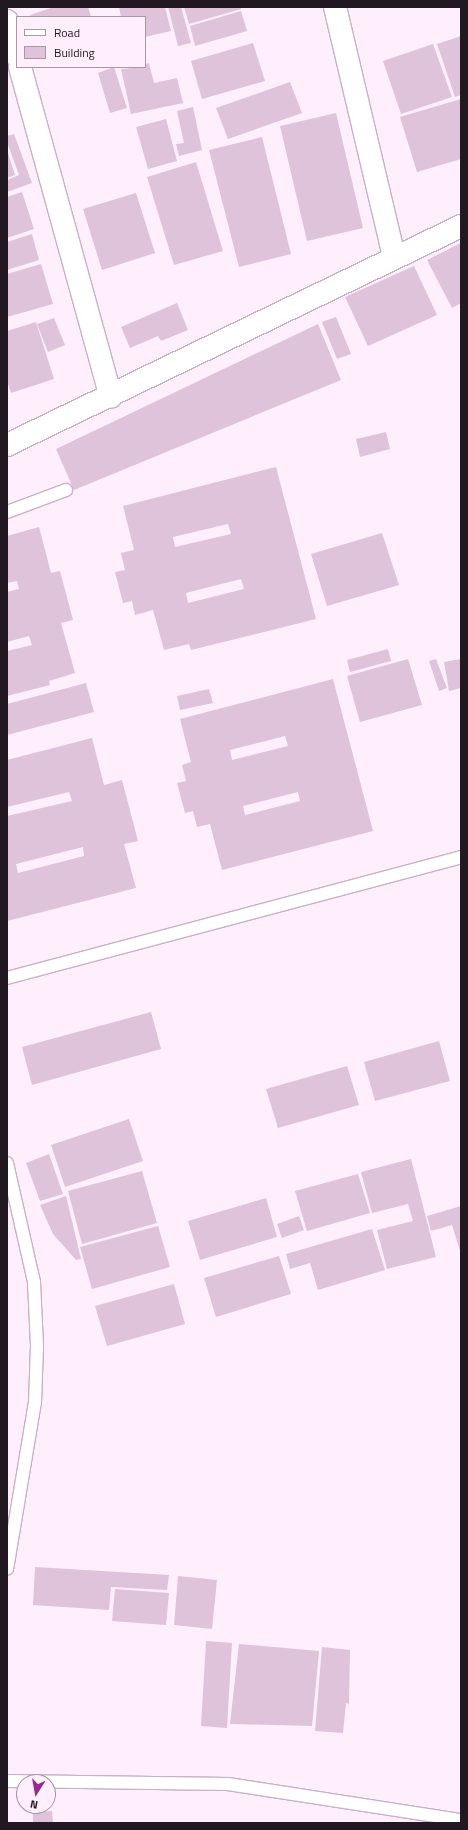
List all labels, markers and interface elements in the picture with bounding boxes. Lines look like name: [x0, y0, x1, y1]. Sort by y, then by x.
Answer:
legend: [16, 16, 146, 68]
text: Road: [54, 23, 80, 42]
text: Building: [54, 43, 95, 62]
north arrow: [16, 1774, 56, 1814]
text: N: [29, 1796, 39, 1813]

